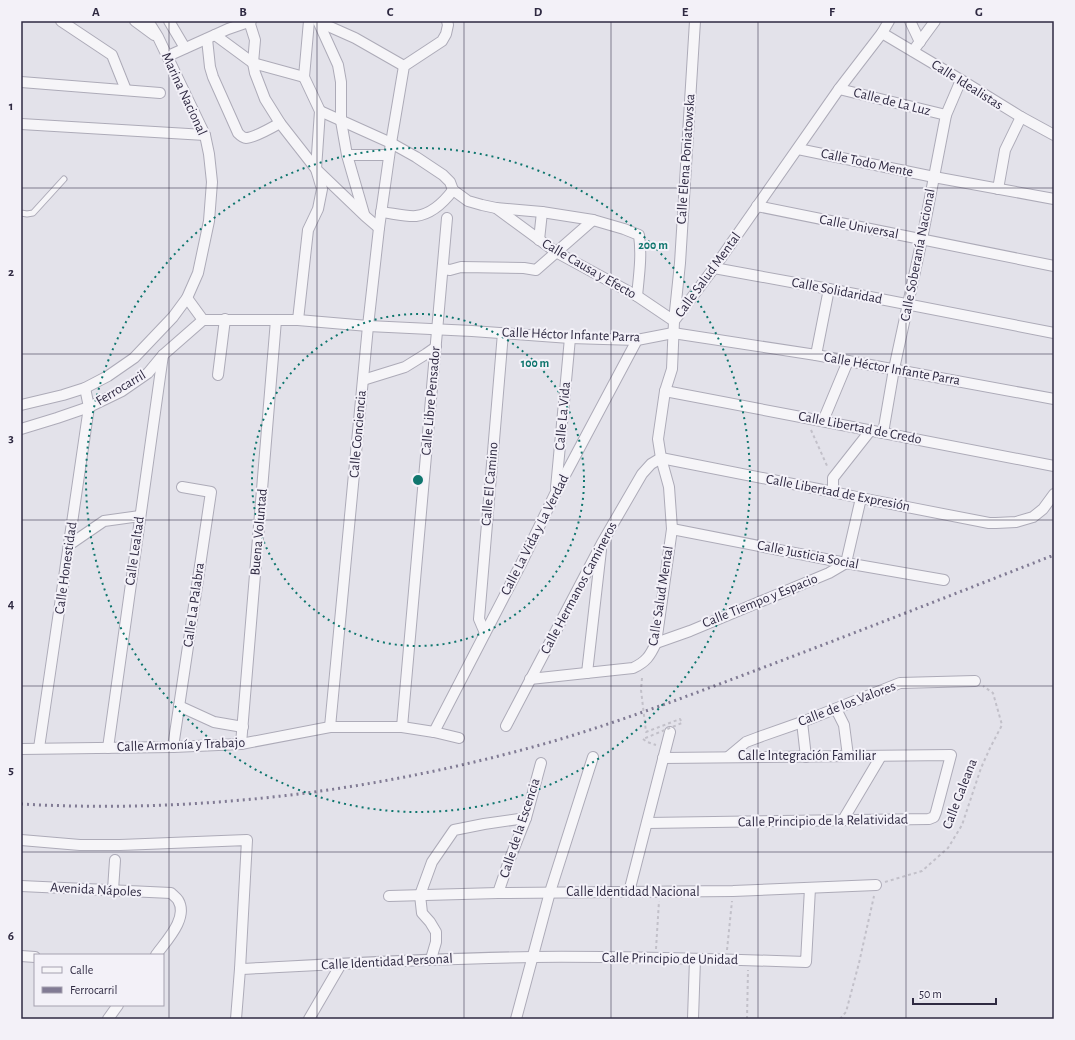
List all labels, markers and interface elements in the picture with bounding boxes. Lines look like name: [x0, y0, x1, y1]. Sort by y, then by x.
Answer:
text: A: [92, 6, 100, 19]
text: B: [239, 6, 247, 19]
text: C: [387, 6, 394, 19]
text: D: [534, 6, 543, 19]
text: E: [682, 6, 689, 19]
text: F: [829, 6, 836, 19]
text: G: [975, 6, 983, 19]
street label: Marina Nacional: [159, 50, 209, 138]
street label: Calle Idealistas: [929, 58, 1005, 112]
street label: Calle de La Luz: [852, 86, 932, 118]
street label: Calle Elena Poniatowska: [674, 93, 698, 225]
text: 1: [9, 100, 13, 113]
street label: Calle Todo Mente: [820, 146, 914, 180]
street label: Calle Soberanía Nacional: [898, 188, 938, 322]
street label: Calle Universal: [818, 212, 900, 242]
street label: Calle Salud Mental: [673, 230, 743, 320]
street label: Calle Causa y Efecto: [540, 236, 639, 302]
text: 200 m: [638, 239, 668, 251]
text: 2: [8, 266, 14, 279]
street label: Calle Solidaridad: [791, 275, 883, 307]
street label: Calle Héctor Infante Parra: [502, 326, 641, 344]
street label: Calle Libre Pensador: [419, 345, 443, 456]
street label: Calle Héctor Infante Parra: [823, 350, 962, 388]
text: 100 m: [521, 357, 549, 369]
street label: Ferrocarril: [94, 368, 148, 408]
street label: Calle La Vida: [553, 380, 573, 451]
street label: Calle Conciencia: [347, 389, 369, 478]
street label: Calle Libertad de Credo: [797, 409, 923, 447]
text: 3: [8, 432, 14, 445]
street label: Calle El Camino: [479, 441, 501, 527]
street label: Calle La Vida y La Verdad: [498, 472, 572, 598]
street label: Calle Libertad de Expresión: [765, 472, 911, 514]
centre of rings: [411, 473, 425, 487]
street label: Buena Voluntad: [248, 488, 270, 576]
street label: Calle Lealtad: [123, 516, 147, 586]
street label: Calle Hermanos Camineros: [538, 520, 620, 656]
street label: Calle Honestidad: [53, 521, 79, 615]
street label: Calle Justicia Social: [756, 538, 860, 572]
street label: Calle Salud Mental: [646, 545, 676, 647]
street label: Calle La Palabra: [181, 561, 207, 648]
street label: Calle Tiempo y Espacio: [700, 571, 820, 631]
text: 4: [8, 598, 15, 611]
street label: Calle de los Valores: [796, 679, 898, 729]
street label: Calle Armonía y Trabajo: [117, 736, 246, 754]
street label: Calle Integración Familiar: [738, 749, 876, 763]
street label: Calle Galeana: [940, 756, 980, 831]
text: 5: [8, 764, 14, 777]
street label: Calle de la Escencia: [497, 776, 543, 880]
street label: Calle Principio de la Relatividad: [738, 813, 908, 829]
street label: Avenida Nápoles: [50, 881, 142, 899]
street label: Calle Identidad Nacional: [566, 885, 700, 899]
text: 6: [8, 930, 14, 943]
street label: Calle Principio de Unidad: [602, 951, 738, 967]
street label: Calle Identidad Personal: [321, 952, 453, 972]
legend: [34, 954, 164, 1006]
text: Calle: [70, 964, 93, 976]
scale bar: [913, 980, 996, 1006]
text: Ferrocarril: [70, 984, 117, 996]
text: 50 m: [919, 988, 942, 1000]

